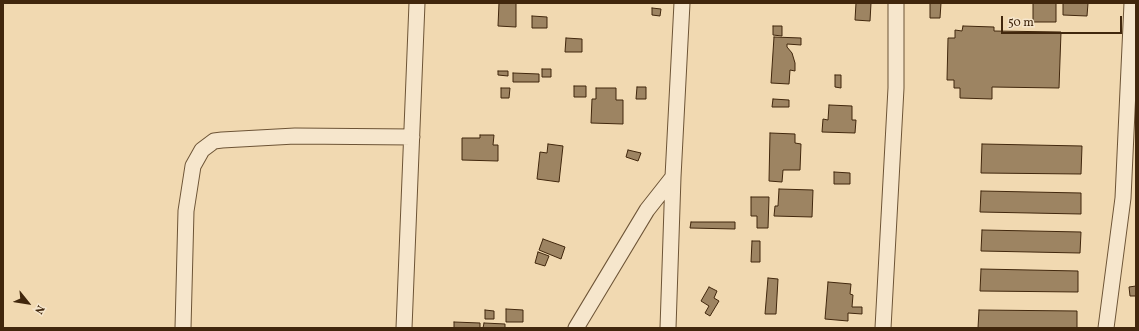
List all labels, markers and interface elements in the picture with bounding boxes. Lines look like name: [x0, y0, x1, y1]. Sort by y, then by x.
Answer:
scale bar: [1003, 8, 1124, 34]
text: 50 m: [1008, 15, 1034, 31]
north arrow: [8, 283, 48, 323]
text: N: [30, 302, 47, 316]

